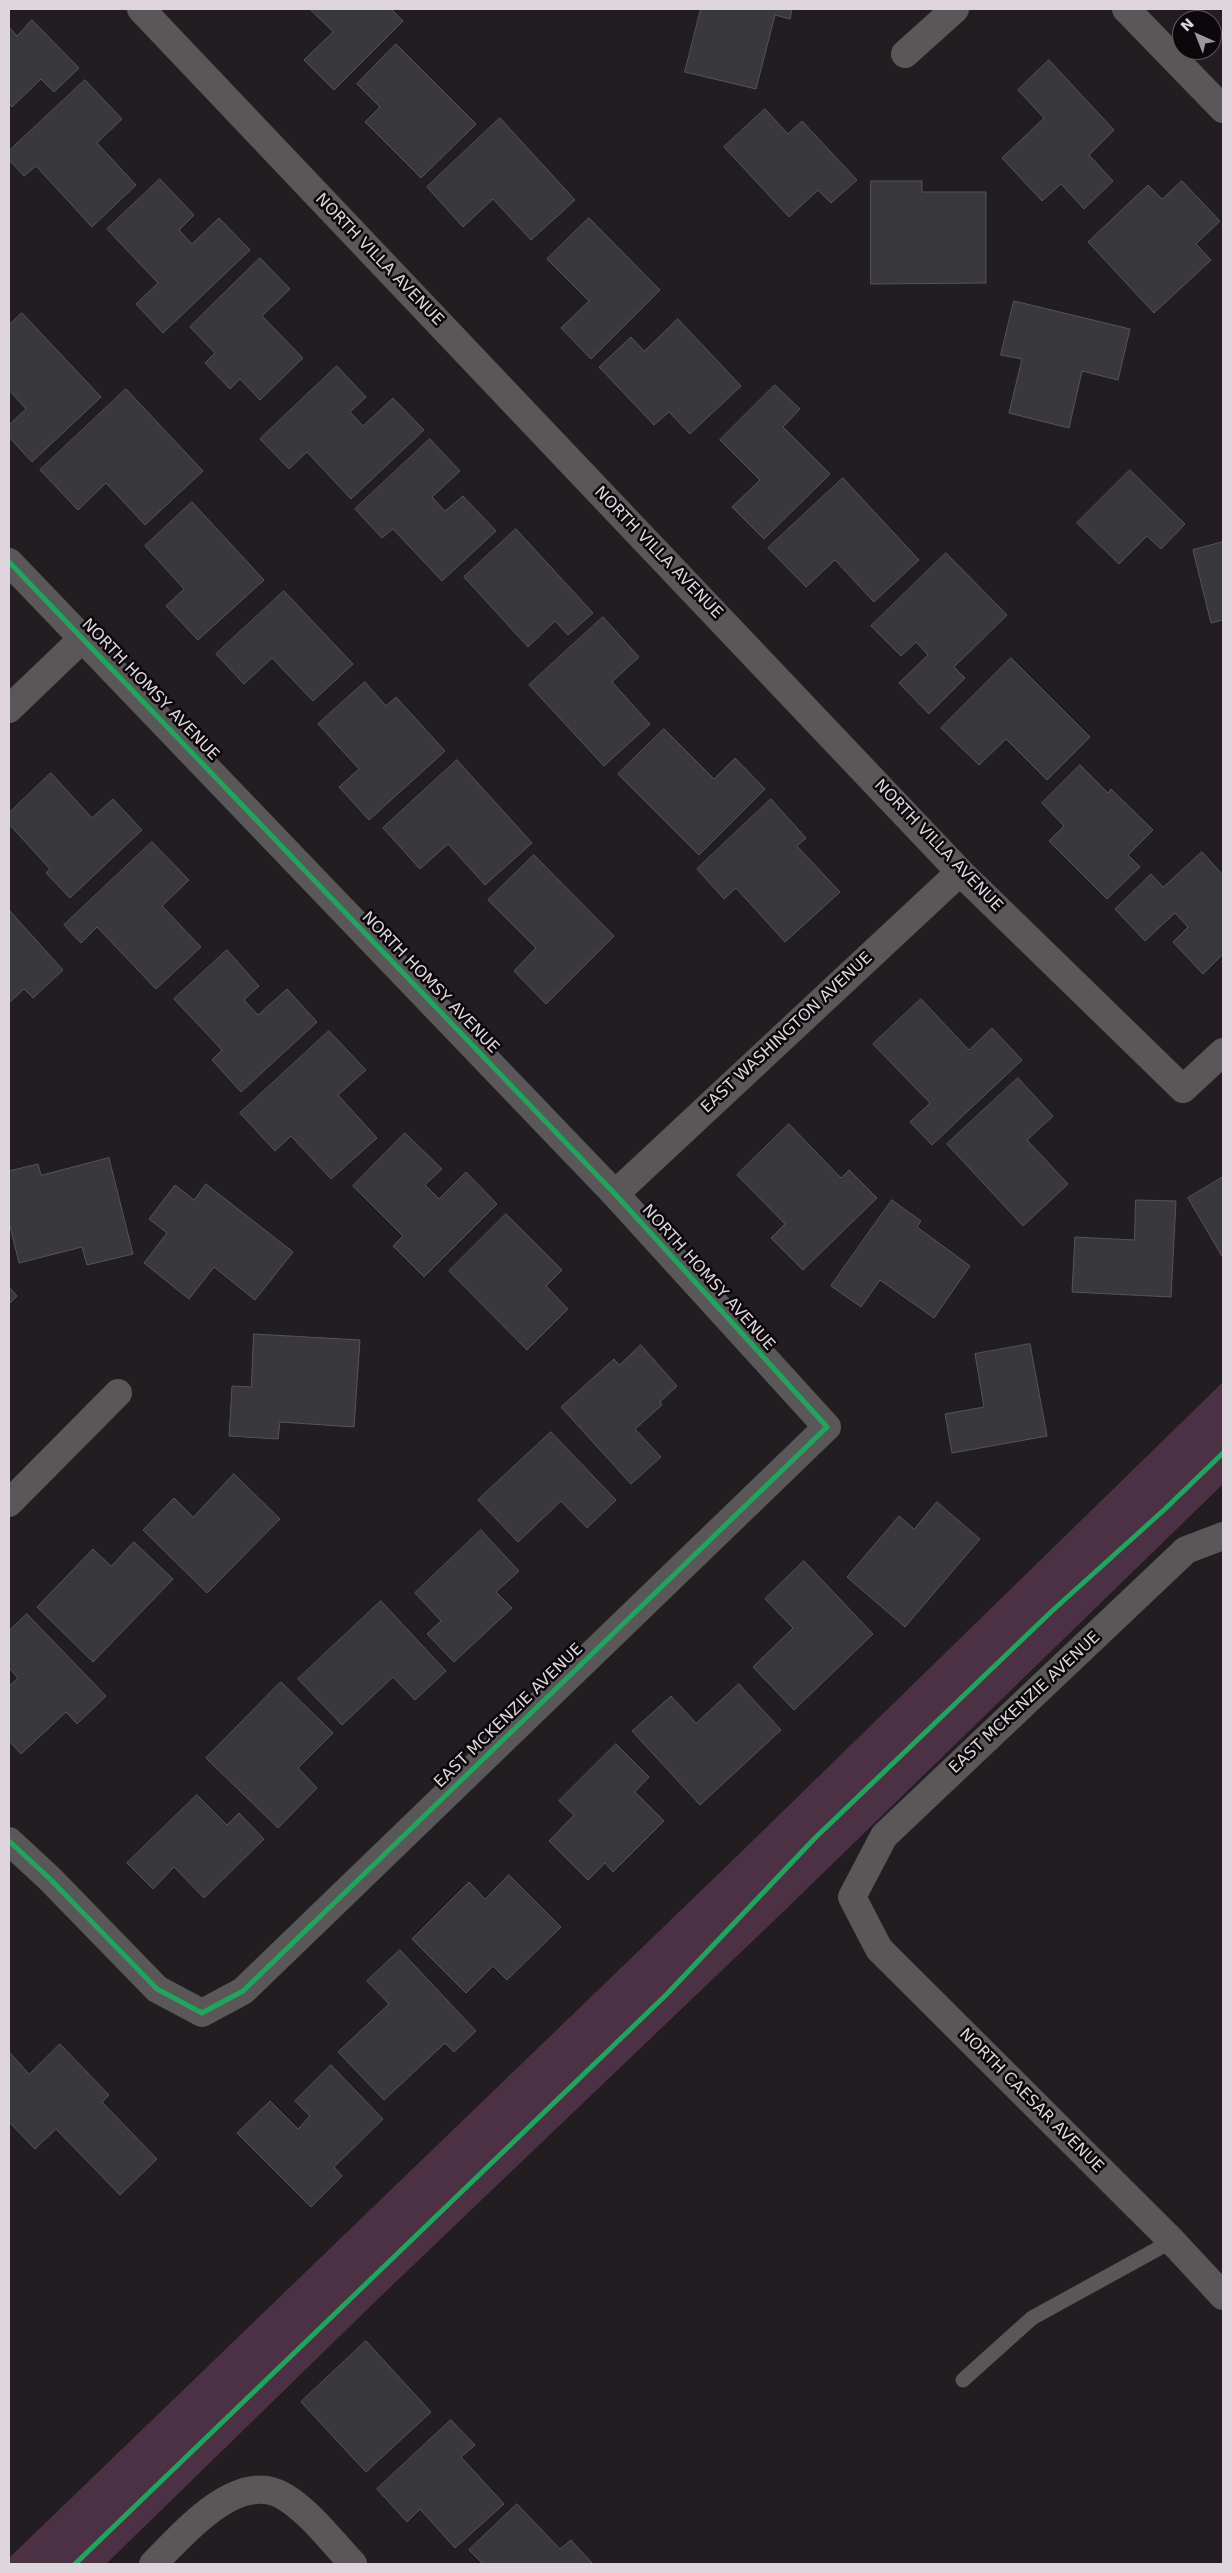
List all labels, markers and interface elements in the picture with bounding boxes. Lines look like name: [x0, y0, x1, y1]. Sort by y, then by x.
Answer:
north arrow: [1172, 10, 1222, 60]
text: N: [1178, 15, 1197, 35]
street label: NORTH VILLA AVENUE: [311, 190, 447, 330]
street label: NORTH VILLA AVENUE: [590, 483, 726, 623]
street label: NORTH HOMSY AVENUE: [77, 615, 223, 765]
street label: NORTH VILLA AVENUE: [870, 776, 1006, 916]
street label: NORTH HOMSY AVENUE: [357, 908, 503, 1058]
street label: EAST WASHINGTON AVENUE: [697, 949, 877, 1117]
street label: NORTH HOMSY AVENUE: [637, 1201, 779, 1355]
street label: EAST MCKENZIE AVENUE: [946, 1628, 1104, 1778]
street label: EAST MCKENZIE AVENUE: [431, 1640, 587, 1792]
street label: NORTH CAESAR AVENUE: [955, 2025, 1107, 2177]

